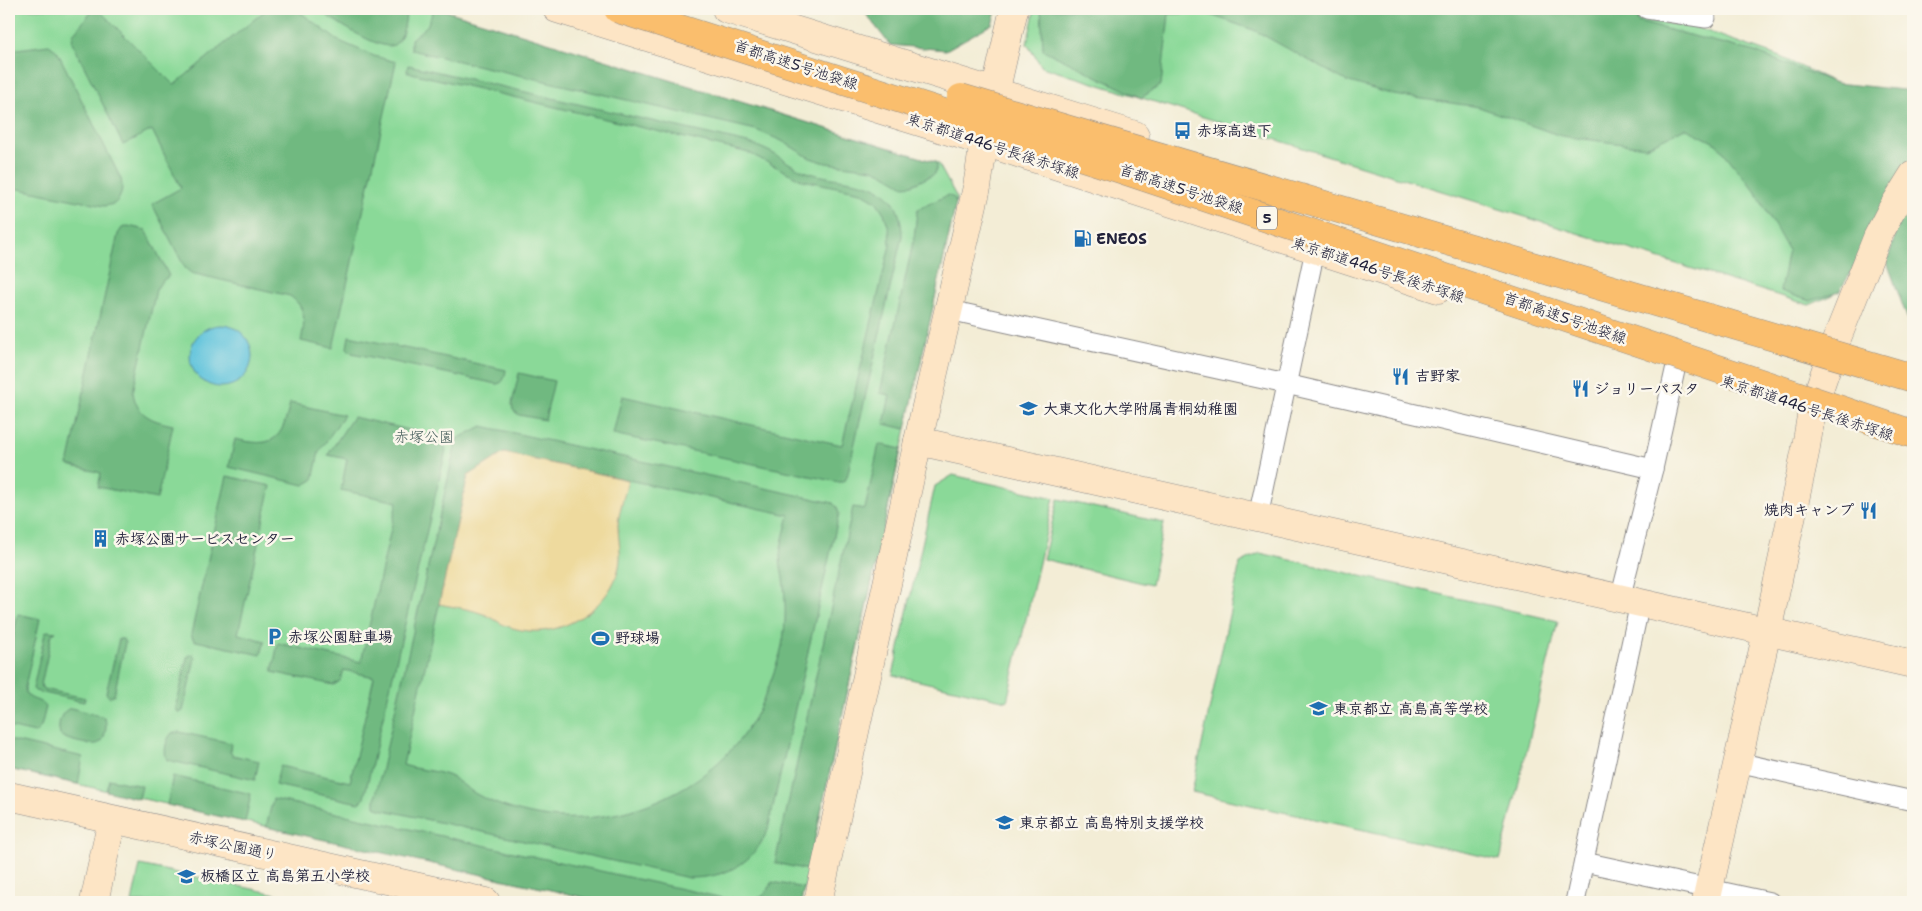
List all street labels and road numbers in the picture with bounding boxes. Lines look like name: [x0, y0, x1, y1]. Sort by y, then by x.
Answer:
street label: 首都高速5号池袋線: [731, 36, 861, 94]
street label: 東京都道446号長後赤塚線: [904, 109, 1082, 183]
street label: 首都高速5号池袋線: [1116, 160, 1246, 218]
road number: 5: [1257, 207, 1277, 230]
street label: 東京都道446号長後赤塚線: [1289, 233, 1467, 307]
street label: 首都高速5号池袋線: [1501, 288, 1629, 348]
street label: 東京都道446号長後赤塚線: [1718, 371, 1896, 445]
street label: 赤塚公園通り: [187, 827, 279, 865]

